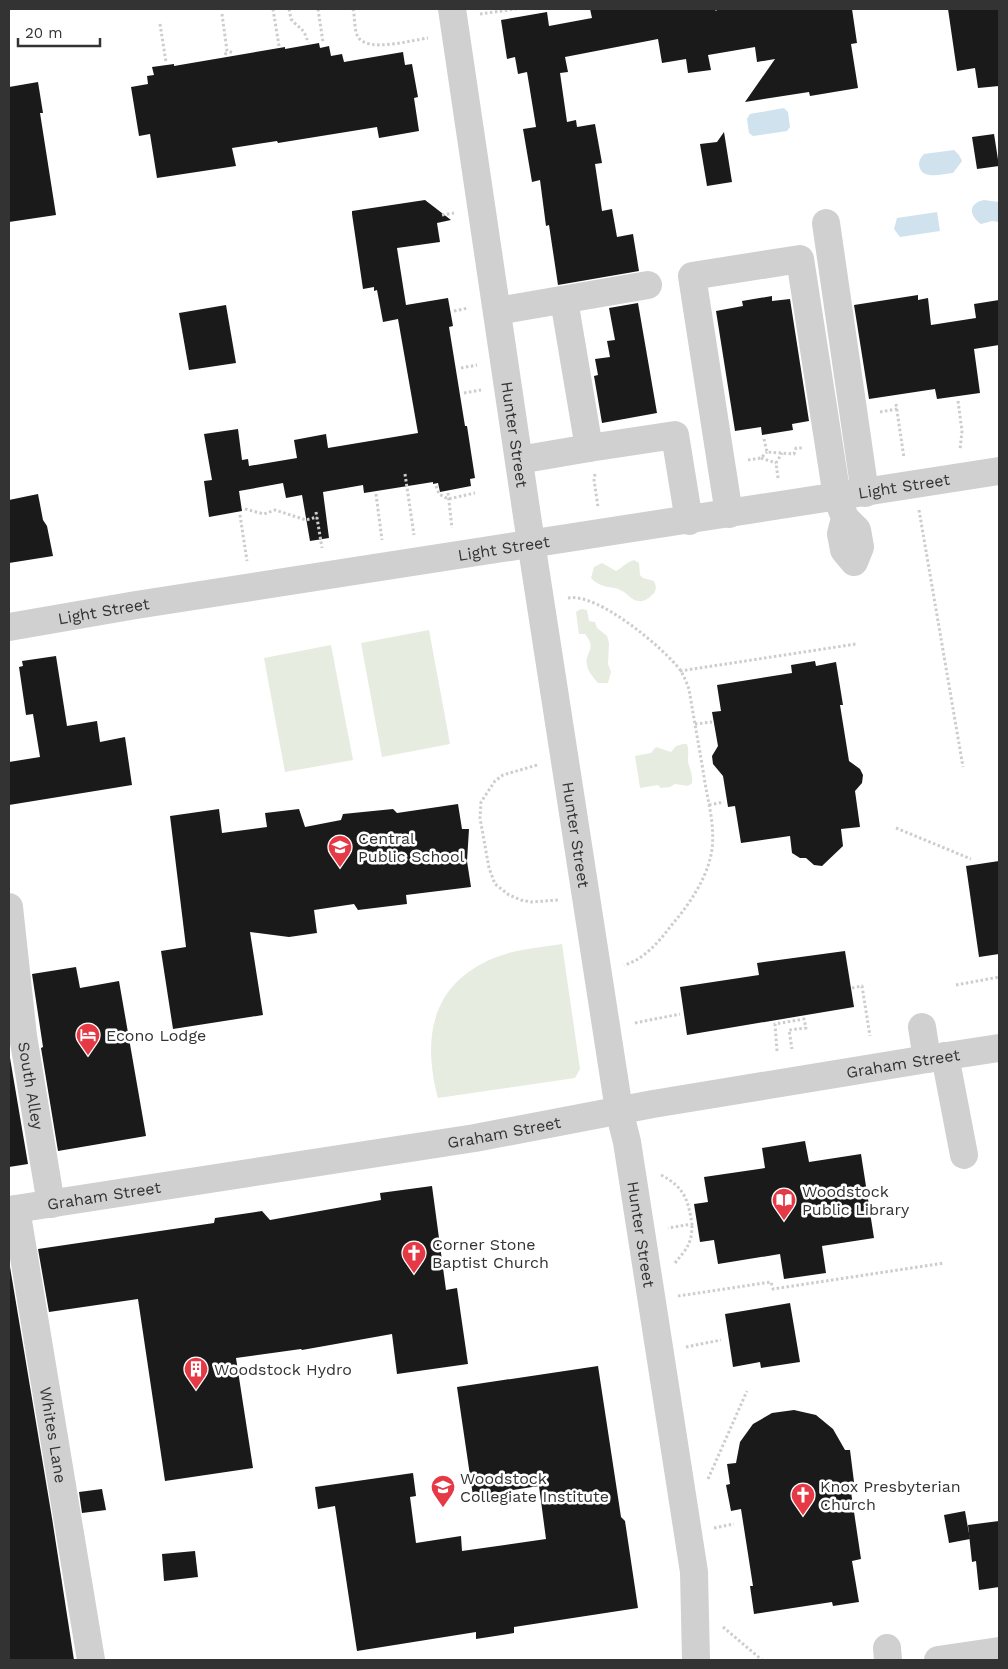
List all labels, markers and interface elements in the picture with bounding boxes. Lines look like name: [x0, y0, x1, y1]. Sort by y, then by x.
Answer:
scale bar: [18, 15, 100, 47]
text: 20 m: [25, 24, 63, 42]
street label: Hunter Street: [497, 380, 532, 489]
street label: Light Street: [857, 470, 951, 503]
street label: Light Street: [457, 532, 551, 565]
street label: Light Street: [56, 594, 151, 628]
street label: Hunter Street: [558, 780, 593, 889]
place label: Central Public School: [358, 829, 465, 866]
school or university icon: Central Public School: [327, 834, 353, 868]
hotel icon: Econo Lodge: [75, 1022, 101, 1056]
place label: Econo Lodge: [106, 1026, 206, 1045]
street label: South Alley: [14, 1040, 48, 1132]
street label: Graham Street: [845, 1045, 961, 1082]
street label: Graham Street: [446, 1113, 563, 1152]
street label: Graham Street: [46, 1178, 162, 1214]
street label: Hunter Street: [623, 1180, 659, 1289]
place label: Woodstock Public Library: [802, 1182, 910, 1219]
library icon: Woodstock Public Library: [771, 1187, 797, 1221]
place label: Corner Stone Baptist Church: [432, 1235, 549, 1272]
church icon: Corner Stone Baptist Church: [401, 1240, 427, 1274]
building icon: Woodstock Hydro: [183, 1356, 209, 1390]
place label: Woodstock Hydro: [214, 1360, 352, 1379]
street label: Whites Lane: [36, 1385, 70, 1484]
place label: Woodstock Collegiate Institute: [460, 1469, 609, 1506]
school or university icon: Woodstock Collegiate Institute: [430, 1474, 456, 1508]
place label: Knox Presbyterian Church: [820, 1477, 961, 1514]
church icon: Knox Presbyterian Church: [790, 1482, 816, 1516]

